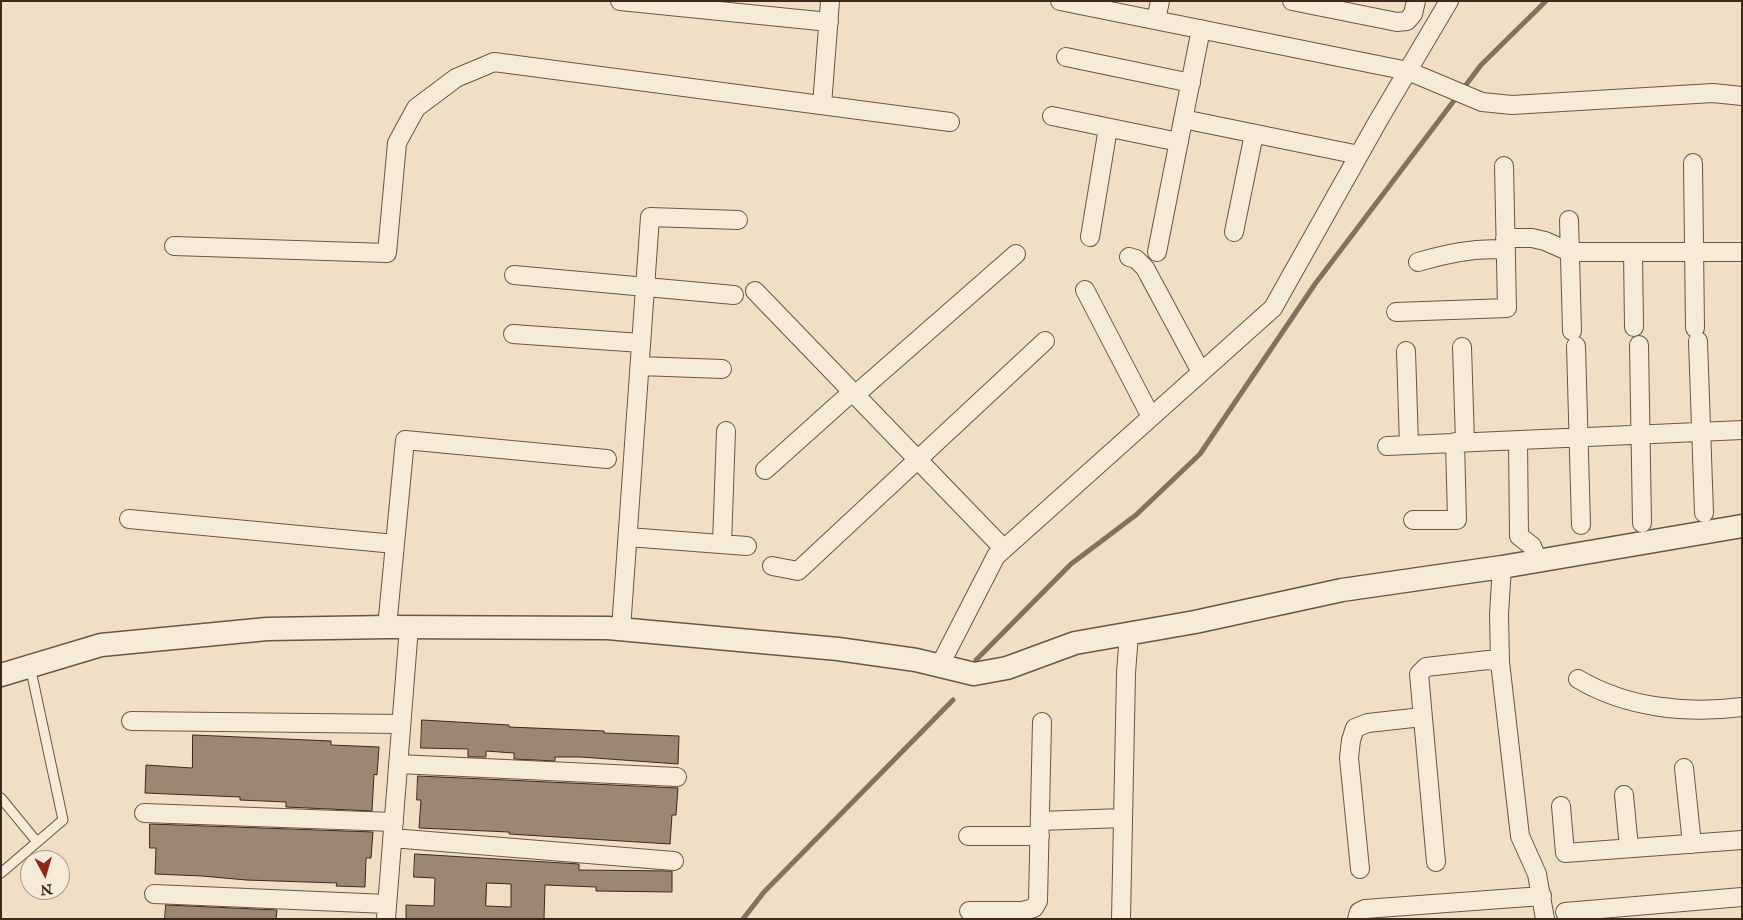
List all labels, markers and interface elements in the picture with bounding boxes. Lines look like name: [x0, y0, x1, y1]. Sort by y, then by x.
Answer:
north arrow: [20, 850, 70, 900]
text: N: [39, 879, 53, 899]

